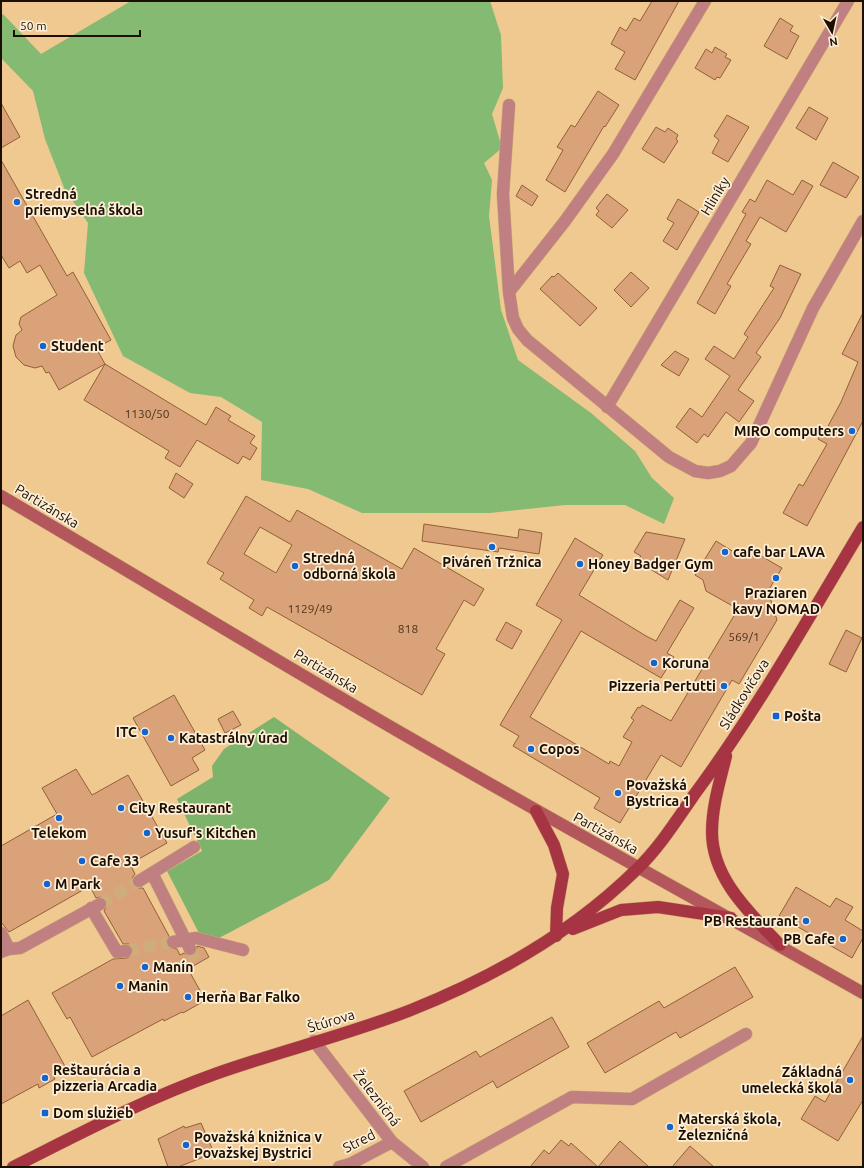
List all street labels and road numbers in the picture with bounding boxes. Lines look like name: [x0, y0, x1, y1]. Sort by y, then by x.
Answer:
street label: Hliníky: [697, 174, 733, 218]
street label: Partizánska: [12, 481, 82, 531]
street label: Partizánska: [291, 646, 361, 696]
street label: Sládkovičova: [716, 656, 772, 732]
street label: Partizánska: [571, 809, 641, 857]
street label: Štúrova: [305, 1005, 356, 1036]
street label: Železničná: [350, 1066, 405, 1129]
street label: Stred: [340, 1126, 378, 1156]

